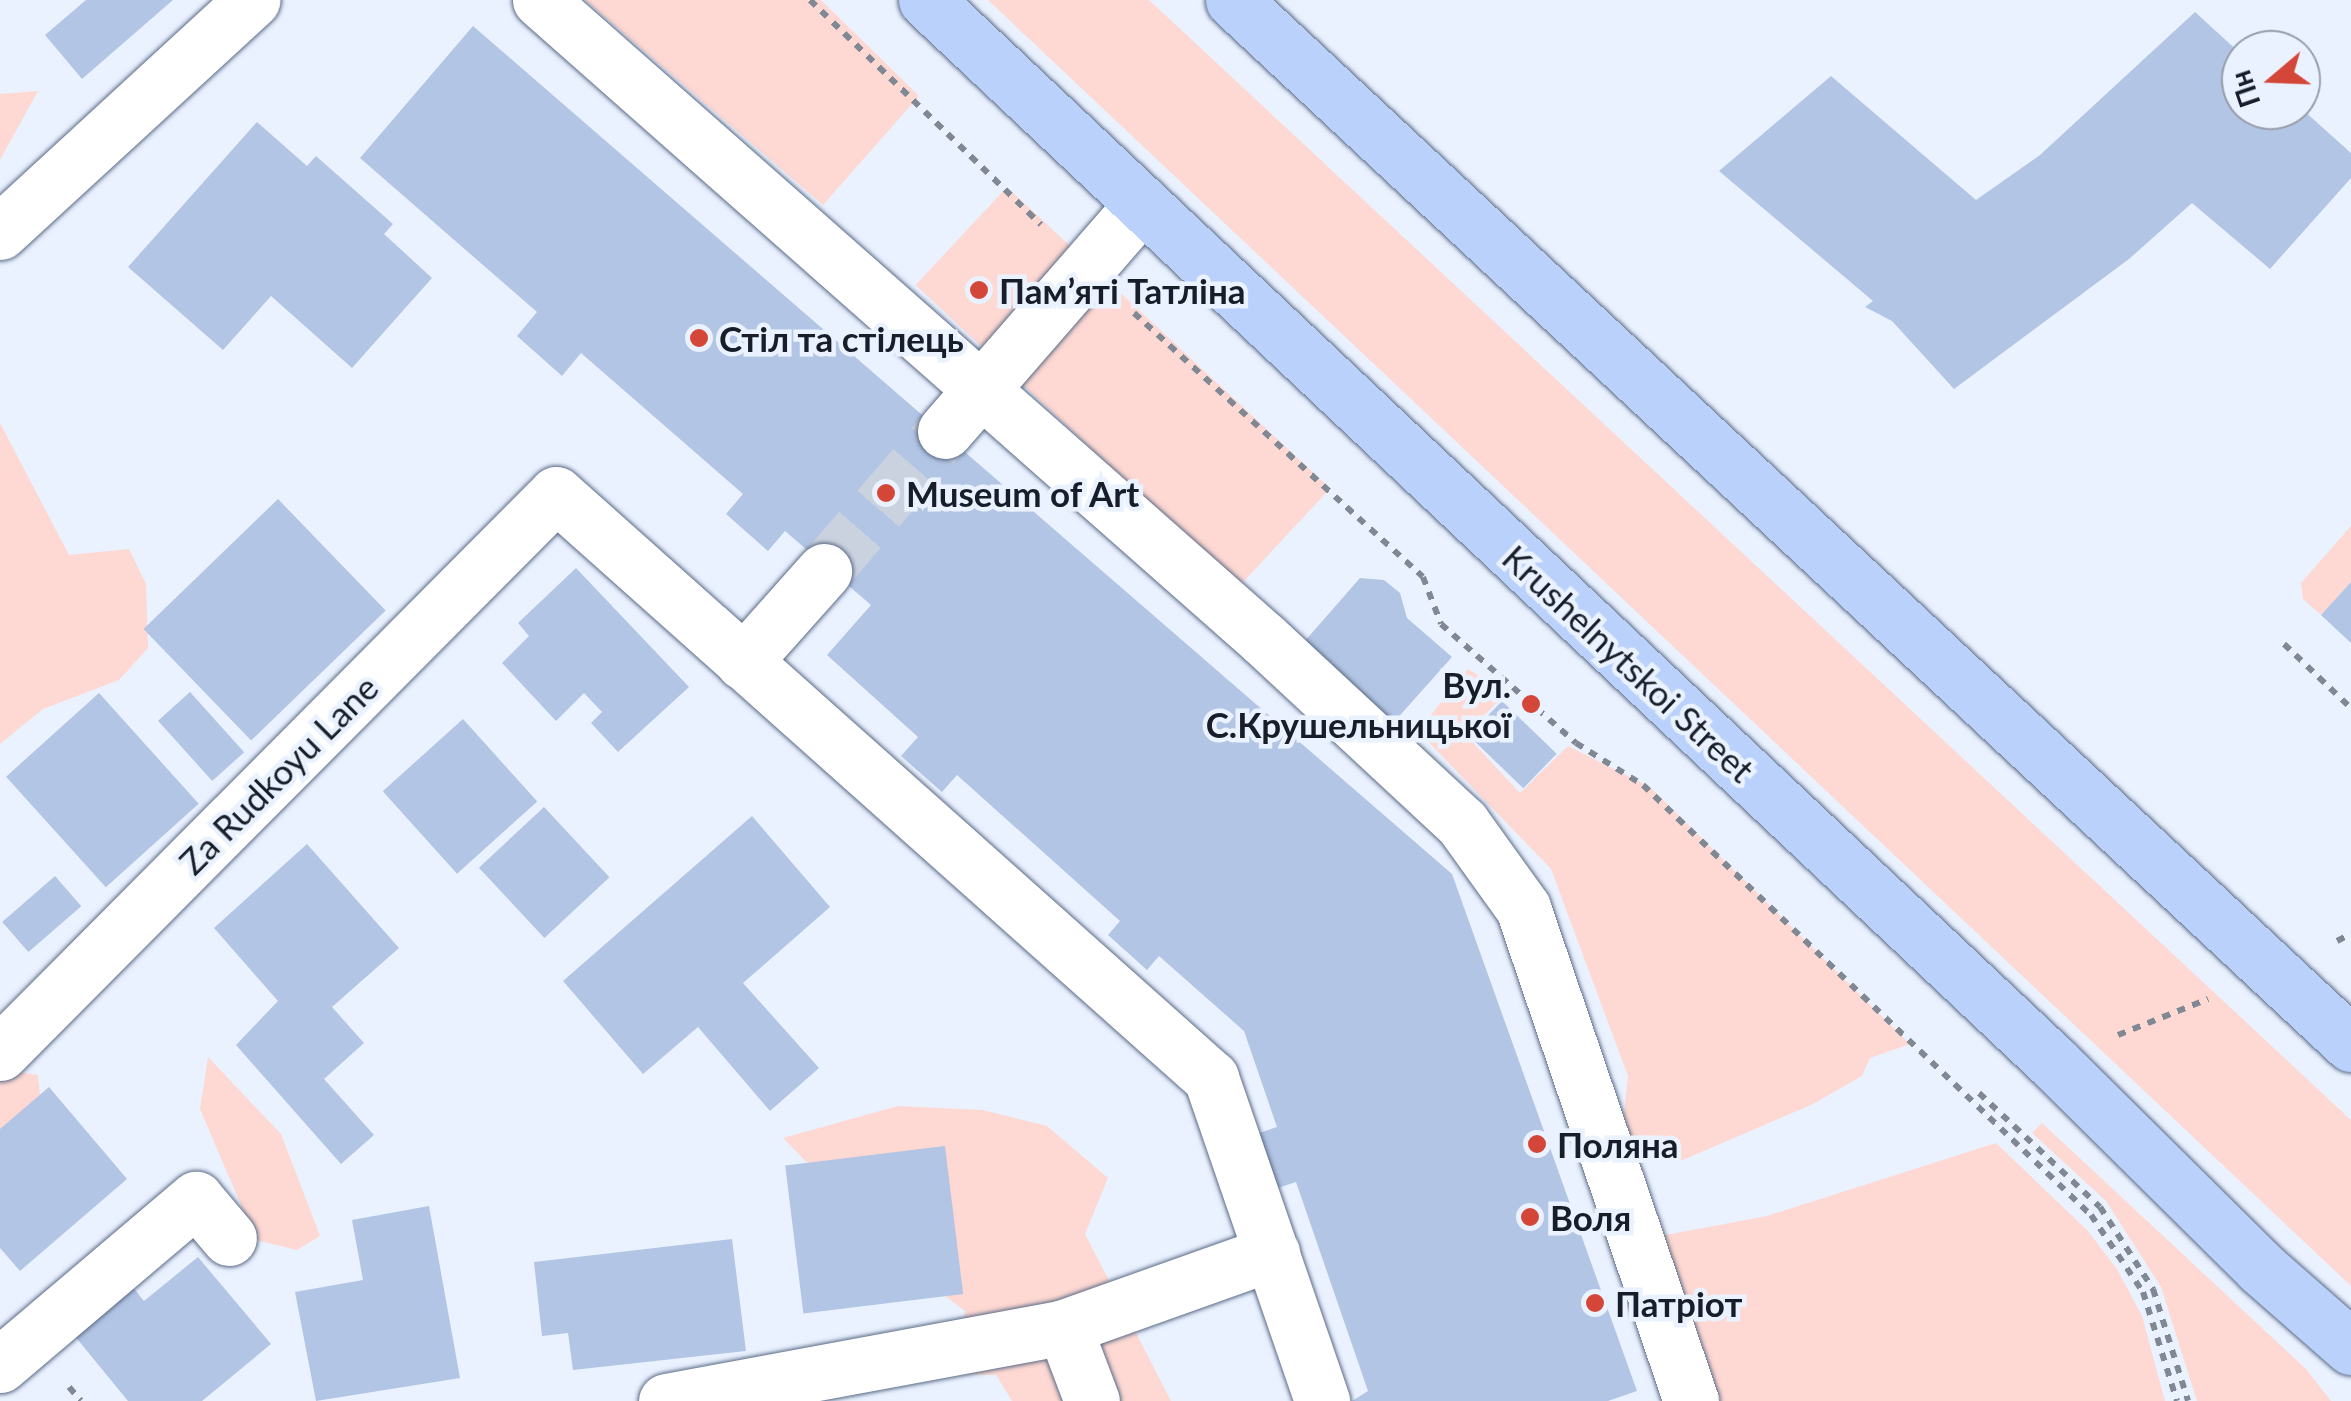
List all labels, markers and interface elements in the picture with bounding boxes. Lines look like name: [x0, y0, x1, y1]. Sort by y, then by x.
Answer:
north arrow: [2221, 30, 2321, 130]
text: Пн: [2222, 66, 2267, 112]
place label: Пам’яті Татліна: [999, 269, 1246, 311]
marker: Пам’яті Татліна: [968, 279, 990, 301]
place label: Стіл та стілець: [719, 317, 964, 359]
marker: Стіл та стілець: [688, 327, 710, 349]
place label: Museum of Art: [906, 472, 1141, 514]
marker: Museum of Art: [875, 482, 897, 504]
street label: Krushelnytskoi Street: [1495, 536, 1763, 790]
place label: Вул. С.Крушельницької: [1206, 663, 1511, 745]
street label: Za Rudkoyu Lane: [170, 666, 386, 882]
marker: Вул. С.Крушельницької: [1520, 693, 1542, 715]
place label: Поляна: [1557, 1123, 1679, 1165]
marker: Поляна: [1526, 1133, 1548, 1155]
place label: Воля: [1550, 1196, 1631, 1238]
marker: Воля: [1519, 1206, 1541, 1228]
place label: Патріот: [1615, 1282, 1742, 1324]
marker: Патріот: [1584, 1292, 1606, 1314]

